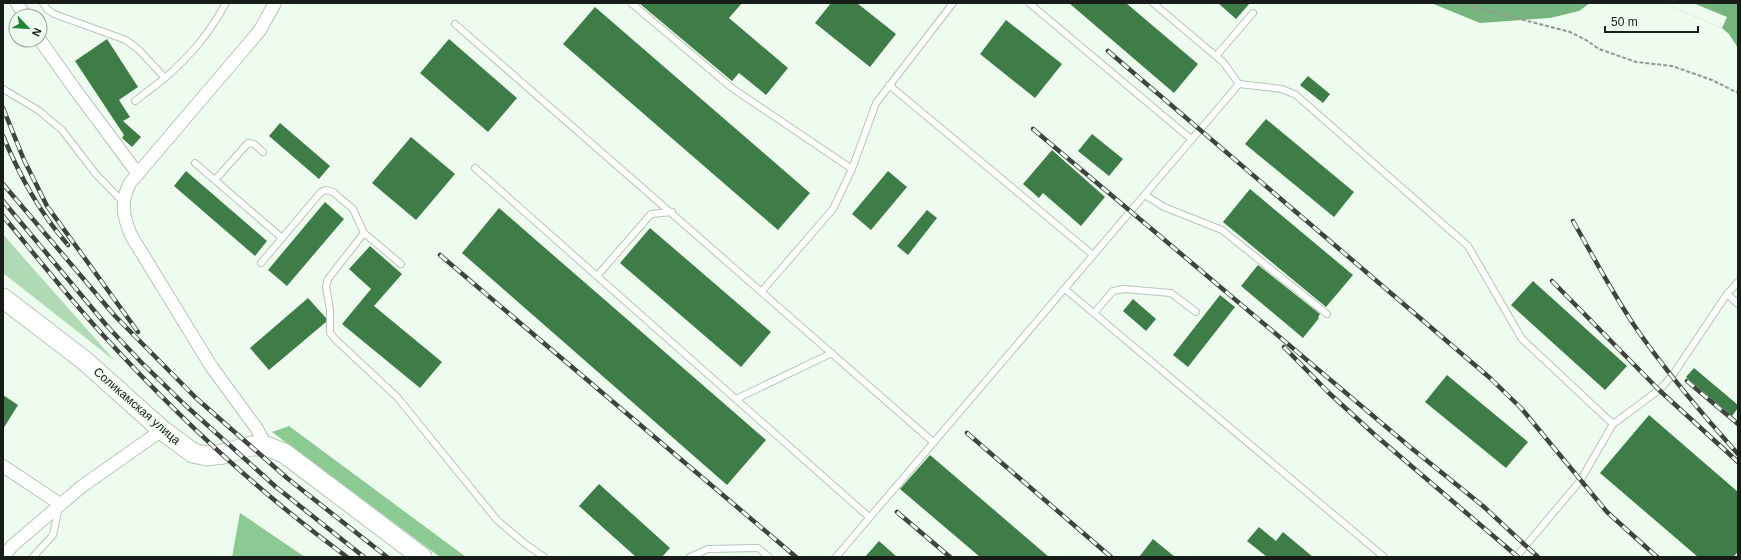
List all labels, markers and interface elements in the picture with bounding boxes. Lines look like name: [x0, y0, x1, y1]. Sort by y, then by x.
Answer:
north arrow: [8, 8, 48, 48]
scale bar: [1605, 8, 1698, 34]
text: 50 m: [1611, 15, 1638, 29]
text: N: [30, 26, 44, 38]
street label: Соликамская улица: [91, 365, 183, 448]

